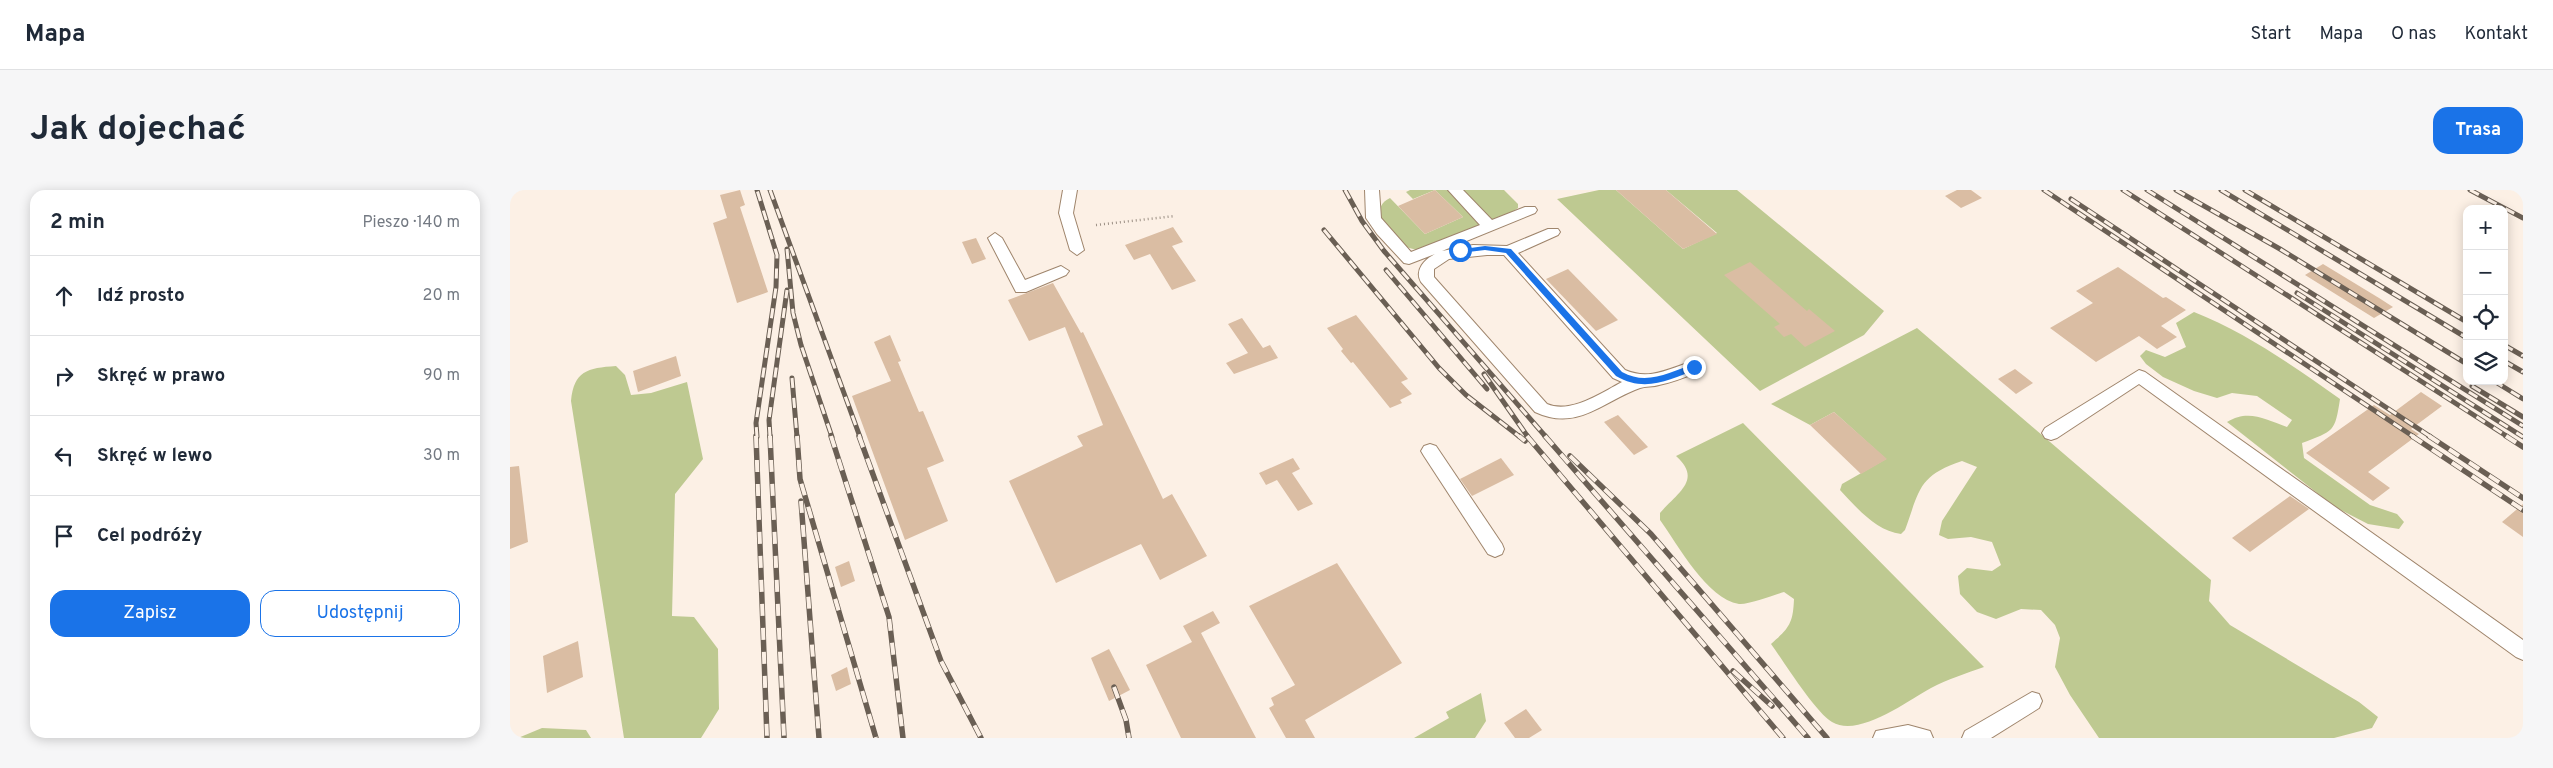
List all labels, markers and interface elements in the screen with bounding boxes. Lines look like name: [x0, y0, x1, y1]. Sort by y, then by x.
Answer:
text: Mapa: [25, 20, 85, 50]
text: Start: [2250, 23, 2291, 46]
text: Mapa: [2319, 23, 2363, 46]
text: O nas: [2391, 23, 2436, 46]
text: Kontakt: [2464, 23, 2528, 46]
button: Trasa: [2433, 107, 2523, 154]
text: Jak dojechać: [30, 108, 246, 152]
map controls: [2463, 205, 2508, 385]
button: +: [2463, 205, 2508, 250]
text: 2 min: [50, 209, 105, 236]
text: Pieszo · 140 m: [363, 213, 460, 233]
route start: [1449, 239, 1472, 262]
button: −: [2463, 250, 2508, 295]
icon: ahead: [50, 282, 78, 310]
text: Idź prosto: [97, 284, 185, 308]
text: 20 m: [423, 286, 460, 306]
button: locate: [2463, 295, 2508, 340]
button: layers: [2463, 340, 2508, 385]
route end: [1683, 356, 1706, 379]
icon: right: [50, 362, 78, 390]
text: Skręć w prawo: [97, 364, 225, 388]
text: 90 m: [423, 366, 460, 386]
icon: left: [50, 442, 78, 470]
text: Skręć w lewo: [97, 444, 212, 468]
text: 30 m: [423, 446, 460, 466]
icon: arrive: [50, 522, 78, 550]
text: Cel podróży: [97, 524, 202, 548]
button: Zapisz: [50, 590, 250, 637]
button: Udostępnij: [260, 590, 460, 637]

